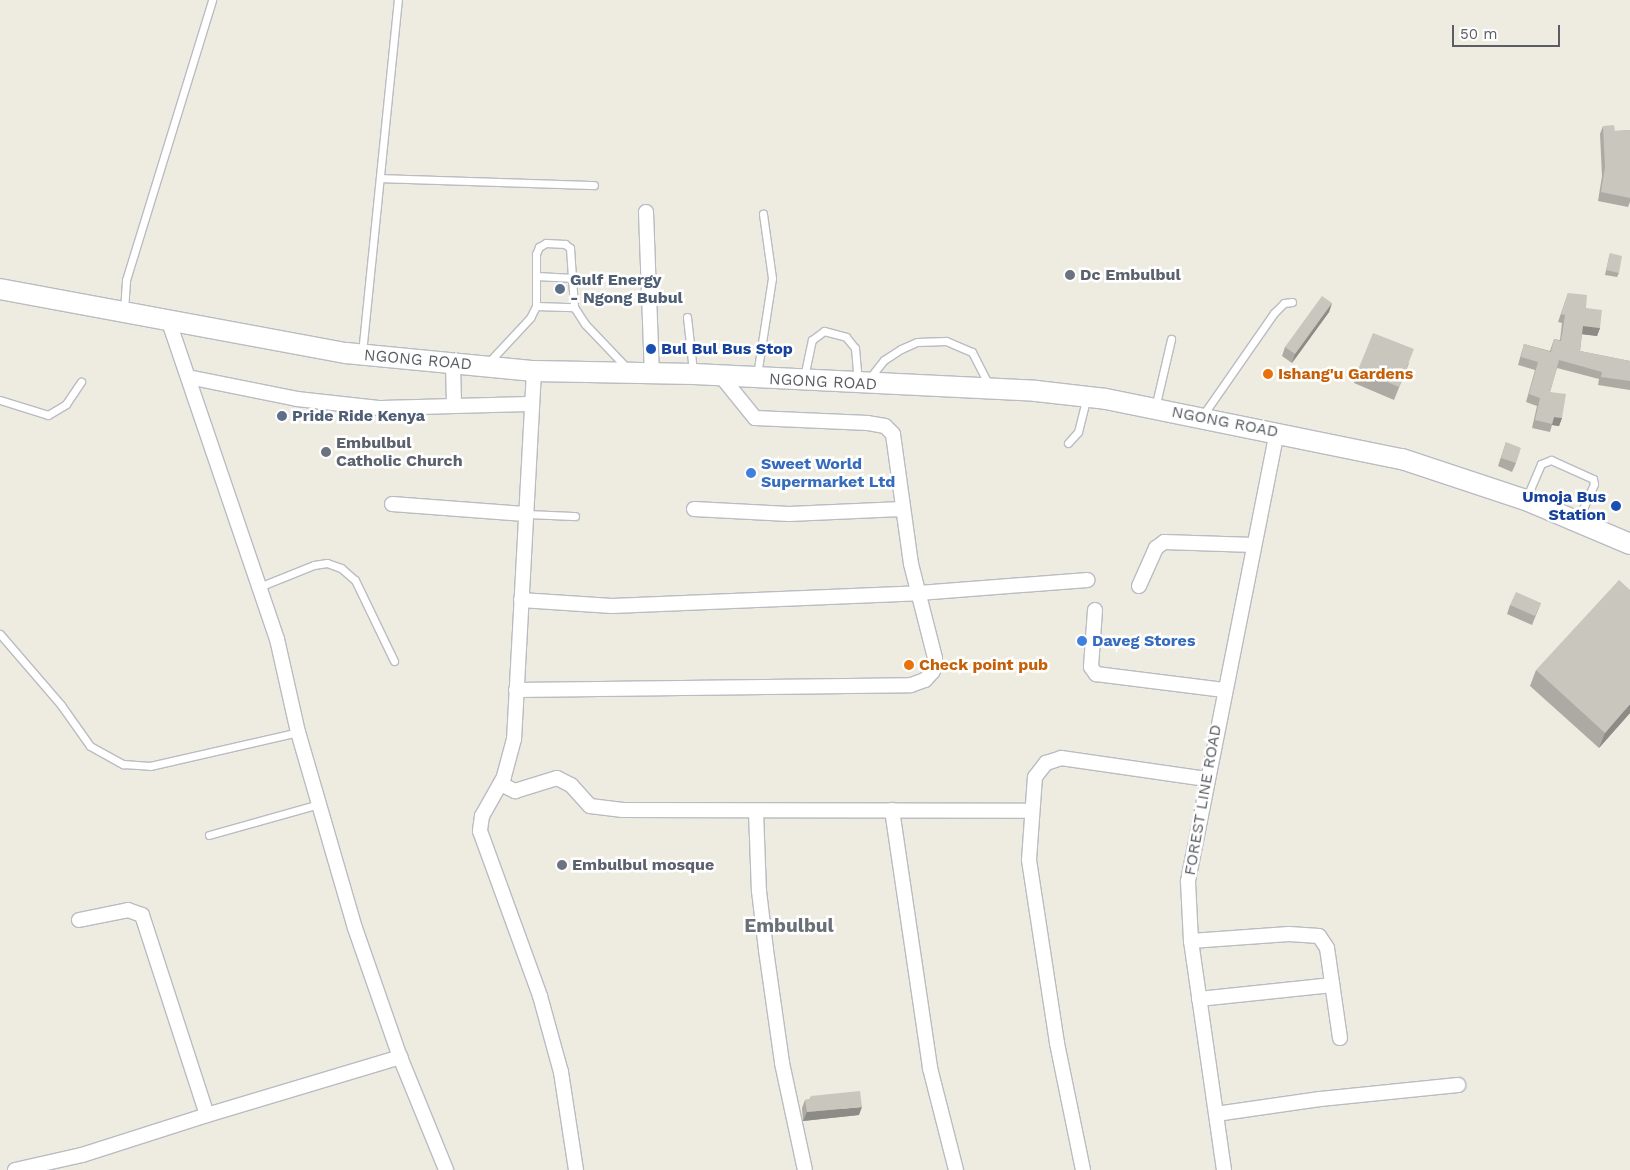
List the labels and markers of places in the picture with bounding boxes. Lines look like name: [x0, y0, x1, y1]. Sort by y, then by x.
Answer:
place label: Dc Embulbul: [1080, 265, 1181, 285]
marker: Dc Embulbul: [1064, 269, 1076, 281]
place label: Gulf Energy - Ngong Bubul: [570, 270, 683, 308]
marker: Gulf Energy - Ngong Bubul: [554, 283, 566, 295]
place label: Bul Bul Bus Stop: [661, 339, 793, 359]
marker: Bul Bul Bus Stop: [645, 343, 657, 355]
place label: Ishang'u Gardens: [1278, 364, 1413, 384]
marker: Ishang'u Gardens: [1262, 368, 1274, 380]
place label: Pride Ride Kenya: [292, 406, 425, 426]
marker: Pride Ride Kenya: [276, 410, 288, 422]
place label: Embulbul Catholic Church: [336, 433, 463, 471]
marker: Embulbul Catholic Church: [320, 446, 332, 458]
place label: Sweet World Supermarket Ltd: [761, 454, 895, 492]
marker: Sweet World Supermarket Ltd: [745, 467, 757, 479]
place label: Umoja Bus Station: [1522, 487, 1606, 525]
marker: Umoja Bus Station: [1610, 500, 1622, 512]
place label: Daveg Stores: [1092, 631, 1195, 651]
marker: Daveg Stores: [1076, 635, 1088, 647]
place label: Check point pub: [919, 655, 1048, 675]
marker: Check point pub: [903, 659, 915, 671]
place label: Embulbul mosque: [572, 855, 714, 875]
marker: Embulbul mosque: [556, 859, 568, 871]

